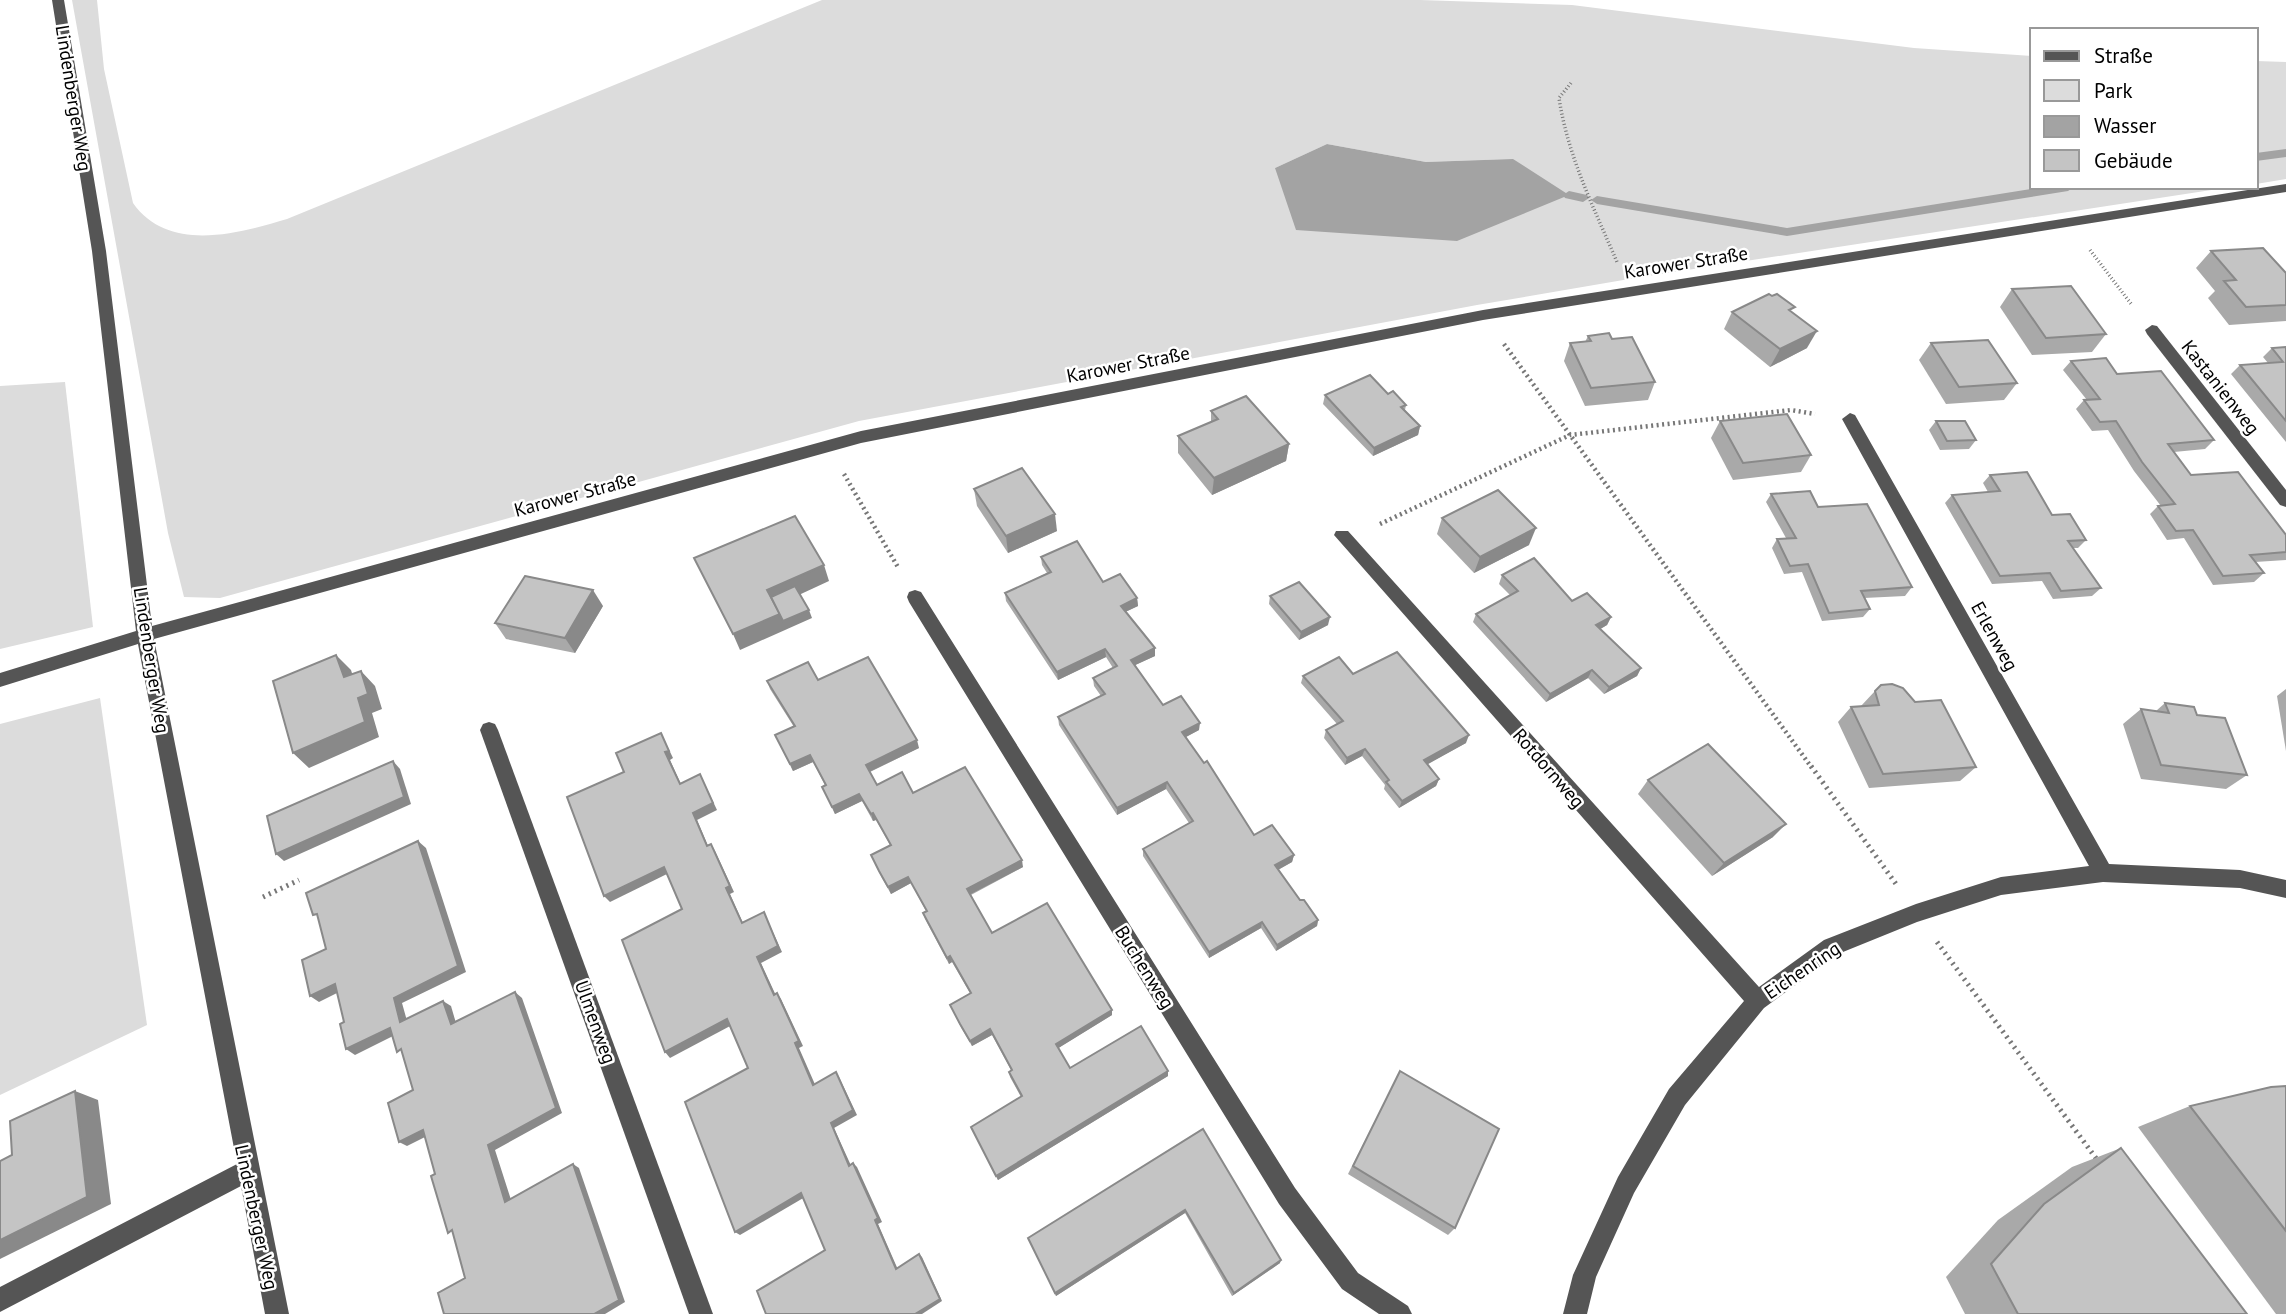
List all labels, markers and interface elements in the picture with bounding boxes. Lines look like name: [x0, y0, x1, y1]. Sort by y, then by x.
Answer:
street label: Lindenberger Weg: [51, 23, 97, 173]
legend: [2030, 28, 2258, 189]
text: Straße: [2094, 42, 2153, 69]
text: Park: [2094, 77, 2133, 104]
text: Wasser: [2094, 112, 2156, 139]
text: Gebäude: [2094, 147, 2173, 174]
street label: Karower Straße: [1622, 240, 1750, 284]
street label: Kastanienweg: [2177, 335, 2265, 439]
street label: Karower Straße: [1064, 340, 1192, 388]
street label: Karower Straße: [511, 466, 639, 522]
street label: Lindenberger Weg: [129, 585, 175, 735]
street label: Erlenweg: [1966, 597, 2024, 675]
street label: Rotdornweg: [1508, 723, 1590, 813]
street label: Buchenweg: [1110, 921, 1180, 1013]
street label: Eichenring: [1759, 936, 1845, 1004]
street label: Ulmenweg: [570, 977, 622, 1067]
street label: Lindenberger Weg: [230, 1142, 284, 1292]

